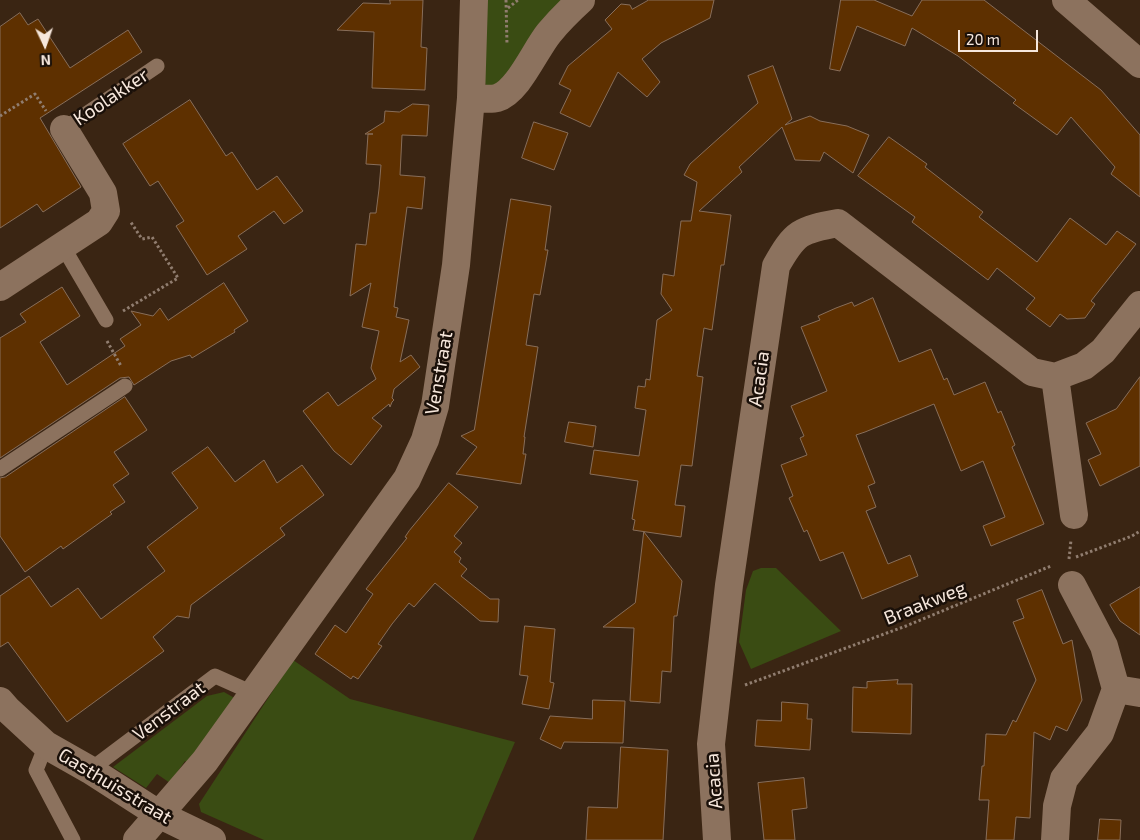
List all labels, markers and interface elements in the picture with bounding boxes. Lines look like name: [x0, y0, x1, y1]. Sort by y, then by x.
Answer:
north arrow: [20, 20, 70, 70]
scale bar: [960, 20, 1040, 52]
text: 20 m: [966, 30, 1000, 48]
text: N: [40, 52, 51, 69]
street label: Koolakker: [69, 64, 153, 130]
street label: Venstraat: [420, 329, 458, 417]
street label: Acacia: [744, 350, 774, 408]
street label: Braakweg: [881, 576, 969, 630]
street label: Venstraat: [128, 676, 210, 746]
street label: Gasthuisstraat: [54, 743, 176, 829]
street label: Acacia: [701, 752, 727, 810]

